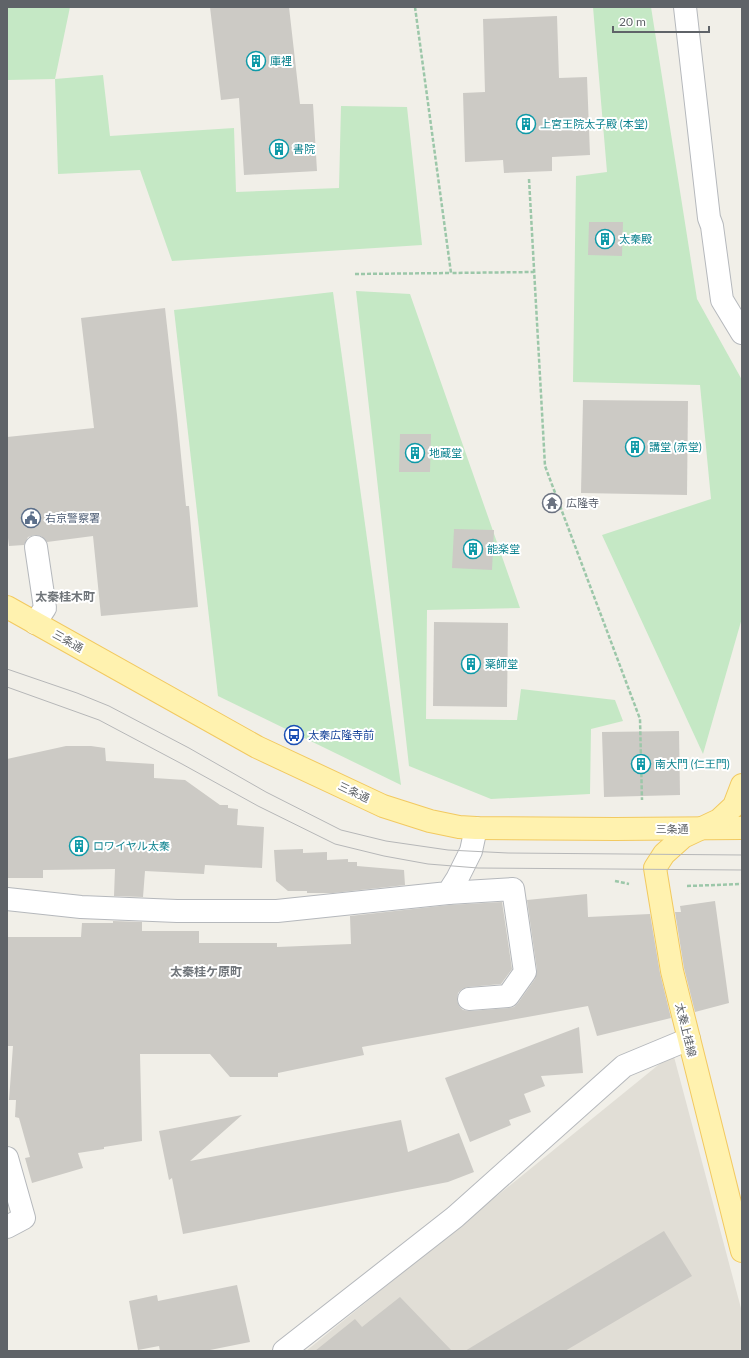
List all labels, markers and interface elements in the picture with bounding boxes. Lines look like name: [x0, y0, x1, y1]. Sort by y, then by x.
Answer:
scale bar: [613, 8, 709, 34]
text: 20 m: [619, 14, 646, 29]
building icon: 庫裡: [245, 50, 267, 72]
place label: 庫裡: [270, 54, 292, 67]
building icon: 上宮王院太子殿 (本堂): [515, 113, 537, 135]
place label: 上宮王院太子殿 (本堂): [540, 117, 648, 130]
building icon: 書院: [268, 138, 290, 160]
place label: 書院: [293, 142, 315, 155]
building icon: 太秦殿: [594, 228, 616, 250]
place label: 太秦殿: [619, 232, 652, 245]
building icon: 講堂 (赤堂): [624, 436, 646, 458]
place label: 講堂 (赤堂): [649, 440, 702, 453]
building icon: 地蔵堂: [404, 442, 426, 464]
place label: 地蔵堂: [429, 446, 462, 459]
temple icon: 広隆寺: [541, 492, 563, 514]
place label: 広隆寺: [566, 496, 599, 509]
public building icon: 右京警察署: [20, 507, 42, 529]
place label: 右京警察署: [45, 511, 100, 524]
building icon: 能楽堂: [462, 538, 484, 560]
place label: 能楽堂: [487, 542, 520, 555]
district label: 太秦桂木町: [35, 589, 95, 604]
street label: 三条通: [51, 627, 86, 654]
building icon: 薬師堂: [460, 653, 482, 675]
place label: 薬師堂: [485, 657, 518, 670]
bus stop icon: 太秦広隆寺前: [283, 724, 305, 746]
place label: 太秦広隆寺前: [308, 728, 374, 741]
building icon: 南大門 (仁王門): [630, 753, 652, 775]
place label: 南大門 (仁王門): [655, 757, 730, 770]
street label: 三条通: [337, 779, 372, 804]
street label: 三条通: [656, 822, 689, 835]
building icon: ロワイヤル太秦: [68, 835, 90, 857]
place label: ロワイヤル太秦: [93, 839, 170, 852]
district label: 太秦桂ケ原町: [170, 964, 242, 979]
street label: 太秦上桂線: [674, 1002, 699, 1058]

